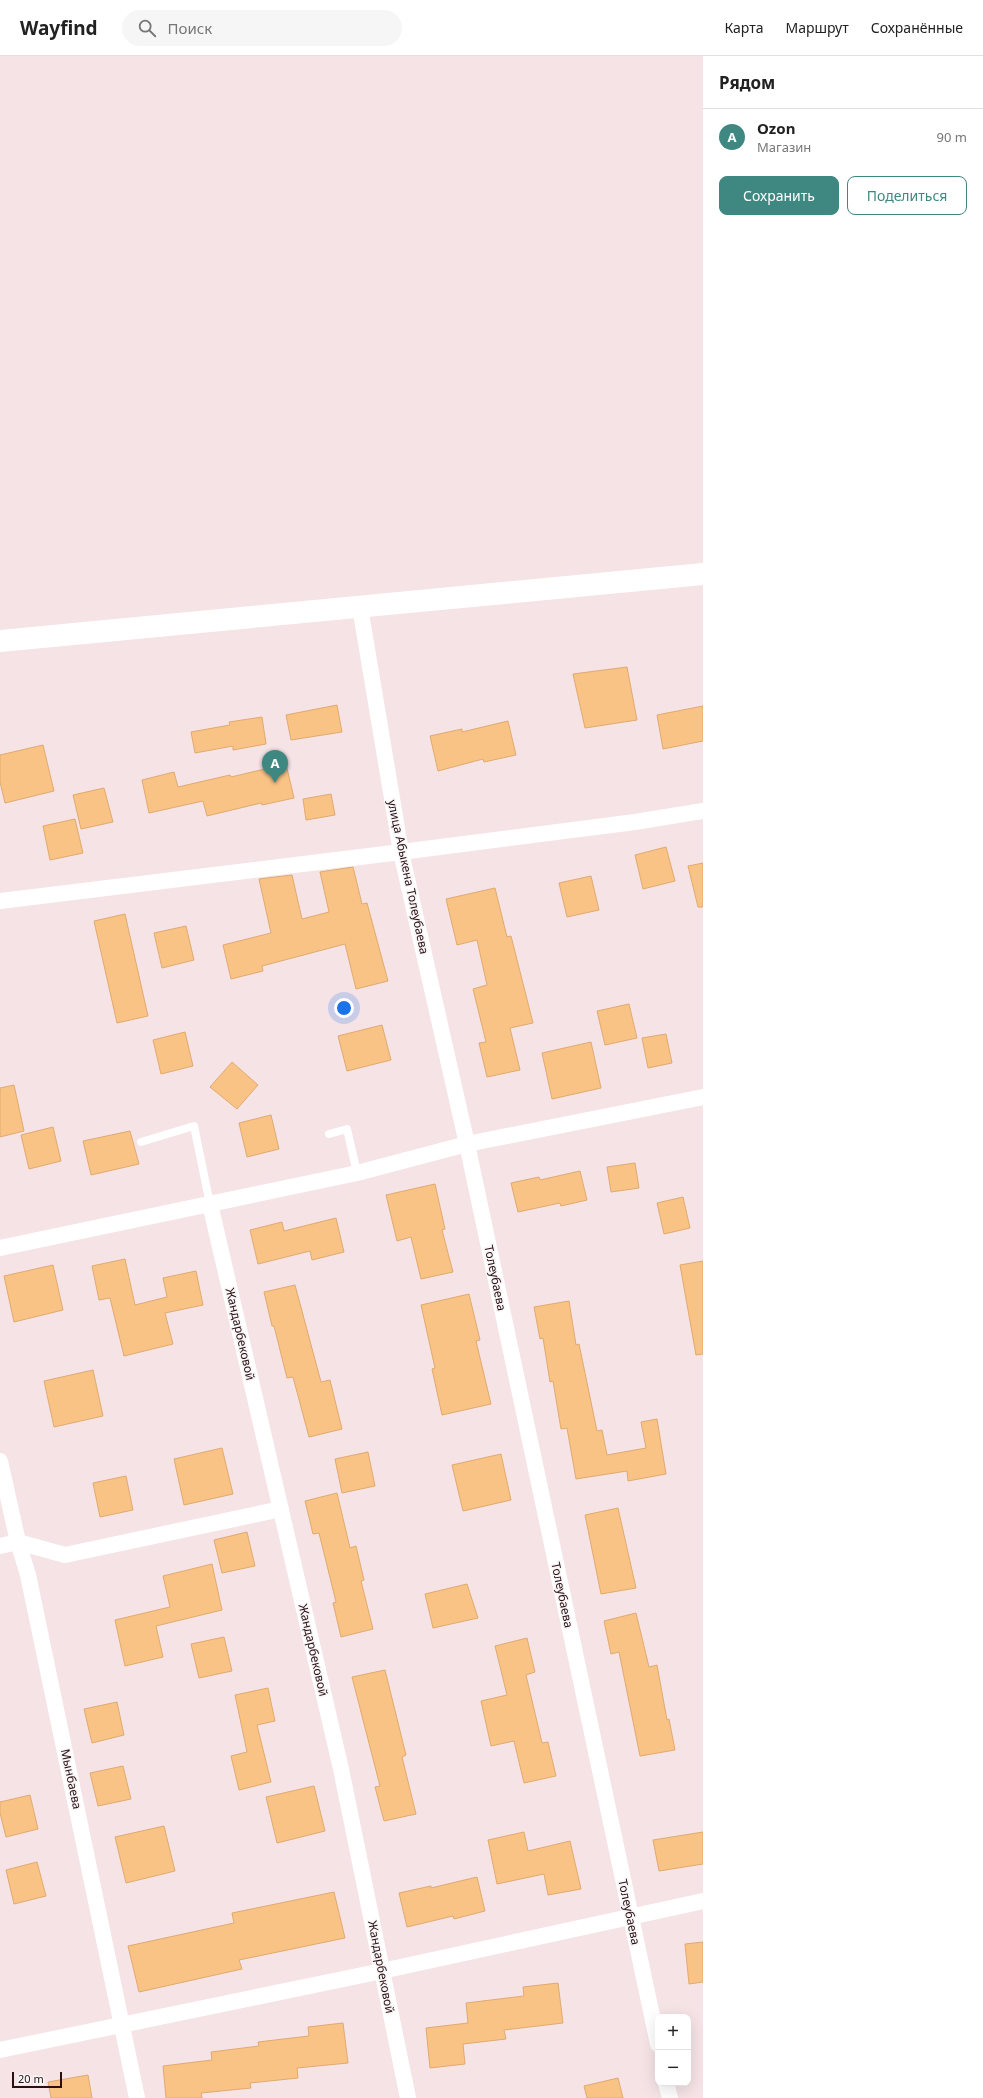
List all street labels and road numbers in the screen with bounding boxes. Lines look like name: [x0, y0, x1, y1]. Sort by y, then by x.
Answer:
street label: улица Абыкена Толеубаева: [384, 798, 433, 956]
street label: Толеубаева: [480, 1244, 511, 1312]
street label: Жандарбековой: [222, 1286, 259, 1382]
street label: Толеубаева: [547, 1561, 578, 1629]
street label: Жандарбековой: [295, 1602, 332, 1698]
street label: Мынбаева: [57, 1747, 86, 1811]
street label: Толеубаева: [614, 1878, 645, 1946]
street label: Жандарбековой: [364, 1919, 399, 2015]

